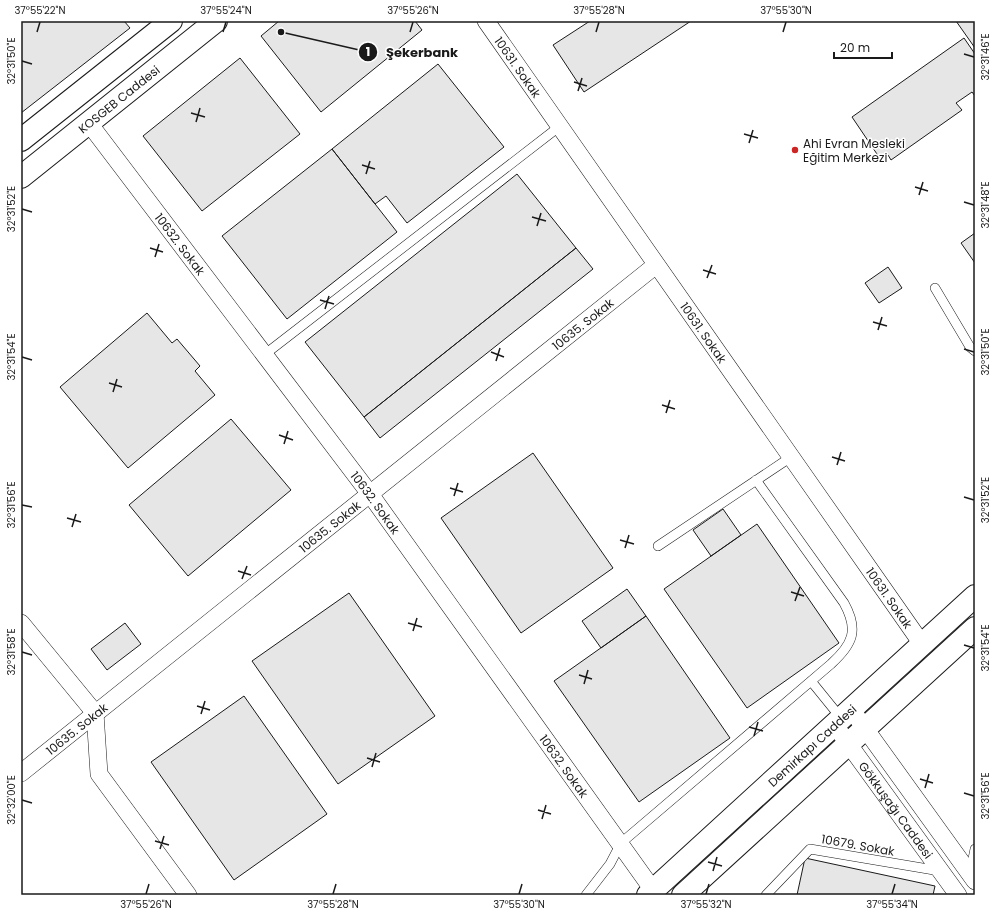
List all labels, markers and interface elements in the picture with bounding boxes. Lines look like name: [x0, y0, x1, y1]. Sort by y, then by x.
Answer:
text: 37°55'22"N: [14, 3, 66, 18]
text: 37°55'24"N: [200, 3, 252, 18]
text: 37°55'26"N: [387, 3, 439, 18]
text: 37°55'28"N: [573, 3, 625, 18]
text: 37°55'30"N: [760, 3, 812, 18]
street label: 10631. Sokak: [491, 33, 546, 101]
text: 32°31'46"E: [978, 33, 993, 81]
scale bar: [834, 34, 892, 60]
text: 32°31'50"E: [4, 37, 19, 85]
text: 20 m: [840, 39, 870, 56]
callout: Şekerbank: [358, 40, 466, 65]
text: 1: [366, 43, 370, 60]
text: Şekerbank: [386, 43, 458, 62]
street label: KOSGEB Caddesi: [74, 61, 163, 137]
place label: Ahi Evran Mesleki Eğitim Merkezi: [803, 135, 905, 166]
marker: Ahi Evran Mesleki Eğitim Merkezi: [790, 145, 800, 155]
text: 32°31'48"E: [978, 181, 993, 229]
text: 32°31'52"E: [4, 186, 19, 232]
street label: 10632. Sokak: [151, 209, 210, 279]
street label: 10635. Sokak: [548, 293, 618, 354]
street label: 10631. Sokak: [677, 298, 732, 367]
text: 32°31'50"E: [978, 328, 993, 376]
text: 32°31'54"E: [4, 333, 19, 381]
street label: 10632. Sokak: [347, 468, 405, 538]
text: 32°31'52"E: [978, 477, 993, 523]
text: 32°31'56"E: [4, 481, 19, 529]
street label: 10635. Sokak: [295, 496, 365, 556]
street label: 10631. Sokak: [862, 564, 917, 632]
text: 32°31'54"E: [978, 624, 993, 672]
text: 32°31'58"E: [4, 628, 19, 676]
street label: 10635. Sokak: [42, 698, 112, 759]
street label: Demirkapı Caddesi: [764, 700, 860, 790]
street label: 10632. Sokak: [536, 731, 593, 802]
street label: Gökkuşağı Caddesi: [855, 758, 937, 862]
text: 32°31'56"E: [978, 772, 993, 820]
text: 32°32'00"E: [4, 775, 19, 825]
street label: 10679. Sokak: [820, 830, 897, 860]
text: 37°55'26"N: [120, 897, 172, 912]
text: 37°55'28"N: [307, 897, 359, 912]
text: 37°55'30"N: [493, 897, 545, 912]
text: 37°55'32"N: [680, 897, 732, 912]
text: 37°55'34"N: [866, 897, 918, 912]

